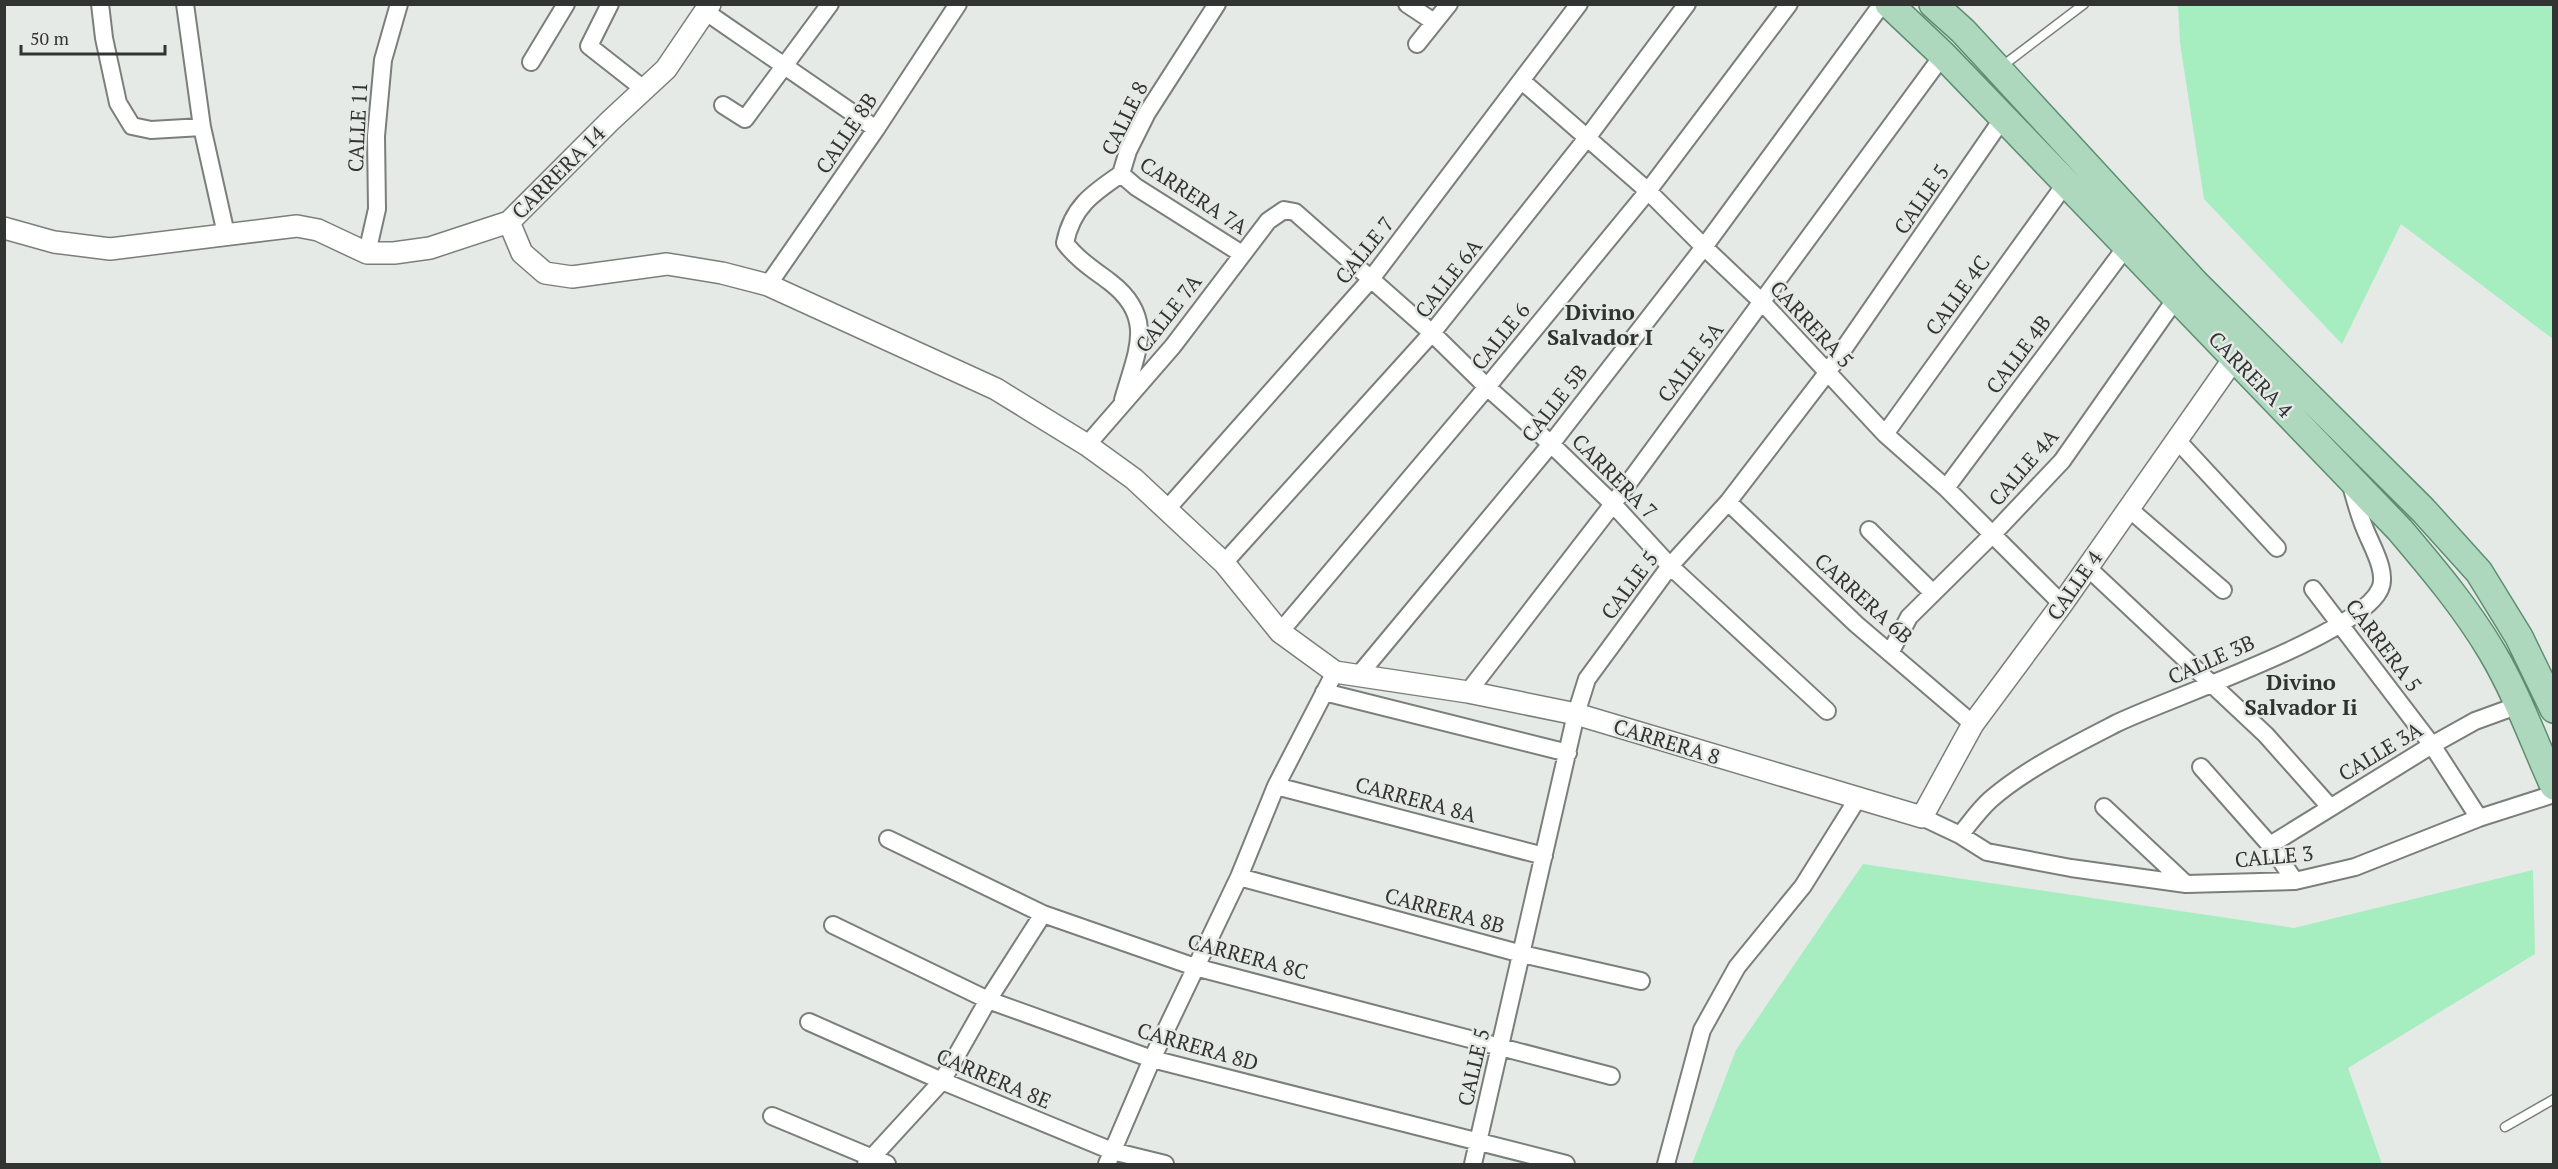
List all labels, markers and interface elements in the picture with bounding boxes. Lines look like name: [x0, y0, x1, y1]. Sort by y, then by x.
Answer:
scale bar: [21, 18, 165, 56]
text: 50 m: [30, 26, 70, 50]
street label: CALLE 8: [1094, 76, 1154, 160]
street label: CALLE 11: [341, 81, 373, 173]
street label: CALLE 8B: [809, 87, 883, 179]
street label: CARRERA 14: [505, 119, 611, 225]
street label: CARRERA 7A: [1135, 150, 1254, 241]
street label: CALLE 5: [1887, 159, 1955, 239]
street label: CALLE 7: [1328, 211, 1400, 289]
street label: CALLE 6A: [1408, 232, 1488, 323]
street label: CALLE 4C: [1918, 249, 1996, 341]
street label: CALLE 7A: [1129, 268, 1208, 358]
street label: CARRERA 5: [1764, 274, 1860, 374]
street label: CALLE 6: [1464, 297, 1536, 375]
district label: Divino Salvador I: [1547, 297, 1653, 351]
street label: CALLE 4B: [1979, 309, 2057, 399]
street label: CALLE 5A: [1651, 316, 1730, 408]
street label: CARRERA 4: [2203, 325, 2300, 424]
street label: CALLE 5B: [1515, 358, 1593, 448]
street label: CALLE 4A: [1982, 422, 2065, 511]
street label: CARRERA 7: [1566, 427, 1664, 525]
street label: CALLE 4: [2040, 544, 2109, 625]
street label: CALLE 5: [1594, 545, 1664, 625]
street label: CARRERA 6B: [1809, 546, 1919, 650]
street label: CARRERA 5: [2340, 593, 2428, 697]
street label: CALLE 3B: [2163, 628, 2259, 690]
district label: Divino Salvador Ii: [2244, 667, 2358, 721]
street label: CARRERA 8: [1610, 712, 1724, 770]
street label: CALLE 3A: [2333, 715, 2428, 787]
street label: CARRERA 8A: [1352, 769, 1480, 829]
street label: CALLE 3: [2233, 839, 2315, 873]
street label: CARRERA 8B: [1382, 881, 1508, 939]
street label: CARRERA 8C: [1185, 926, 1311, 986]
street label: CARRERA 8D: [1134, 1015, 1262, 1077]
street label: CALLE 5: [1450, 1025, 1496, 1109]
street label: CARRERA 8E: [932, 1041, 1056, 1115]

